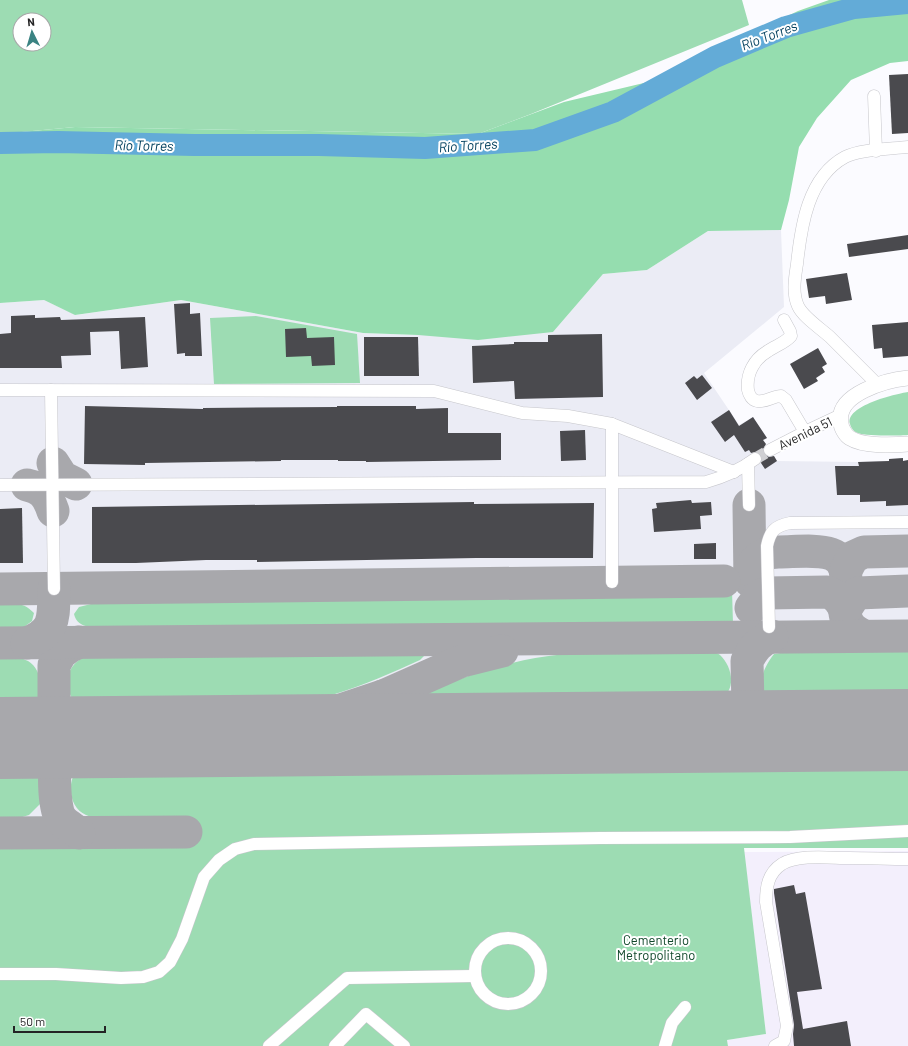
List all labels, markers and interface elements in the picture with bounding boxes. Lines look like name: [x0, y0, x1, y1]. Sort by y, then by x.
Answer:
north arrow: [12, 12, 52, 52]
text: N: [27, 15, 35, 28]
water label: Río Torres: [738, 16, 800, 53]
water label: Río Torres: [438, 134, 498, 156]
water label: Río Torres: [114, 136, 174, 154]
street label: Avenida 51: [775, 413, 835, 453]
park label: Cementerio Metropolitano: [617, 932, 695, 963]
scale bar: [14, 1008, 105, 1034]
text: 50 m: [20, 1014, 45, 1028]

